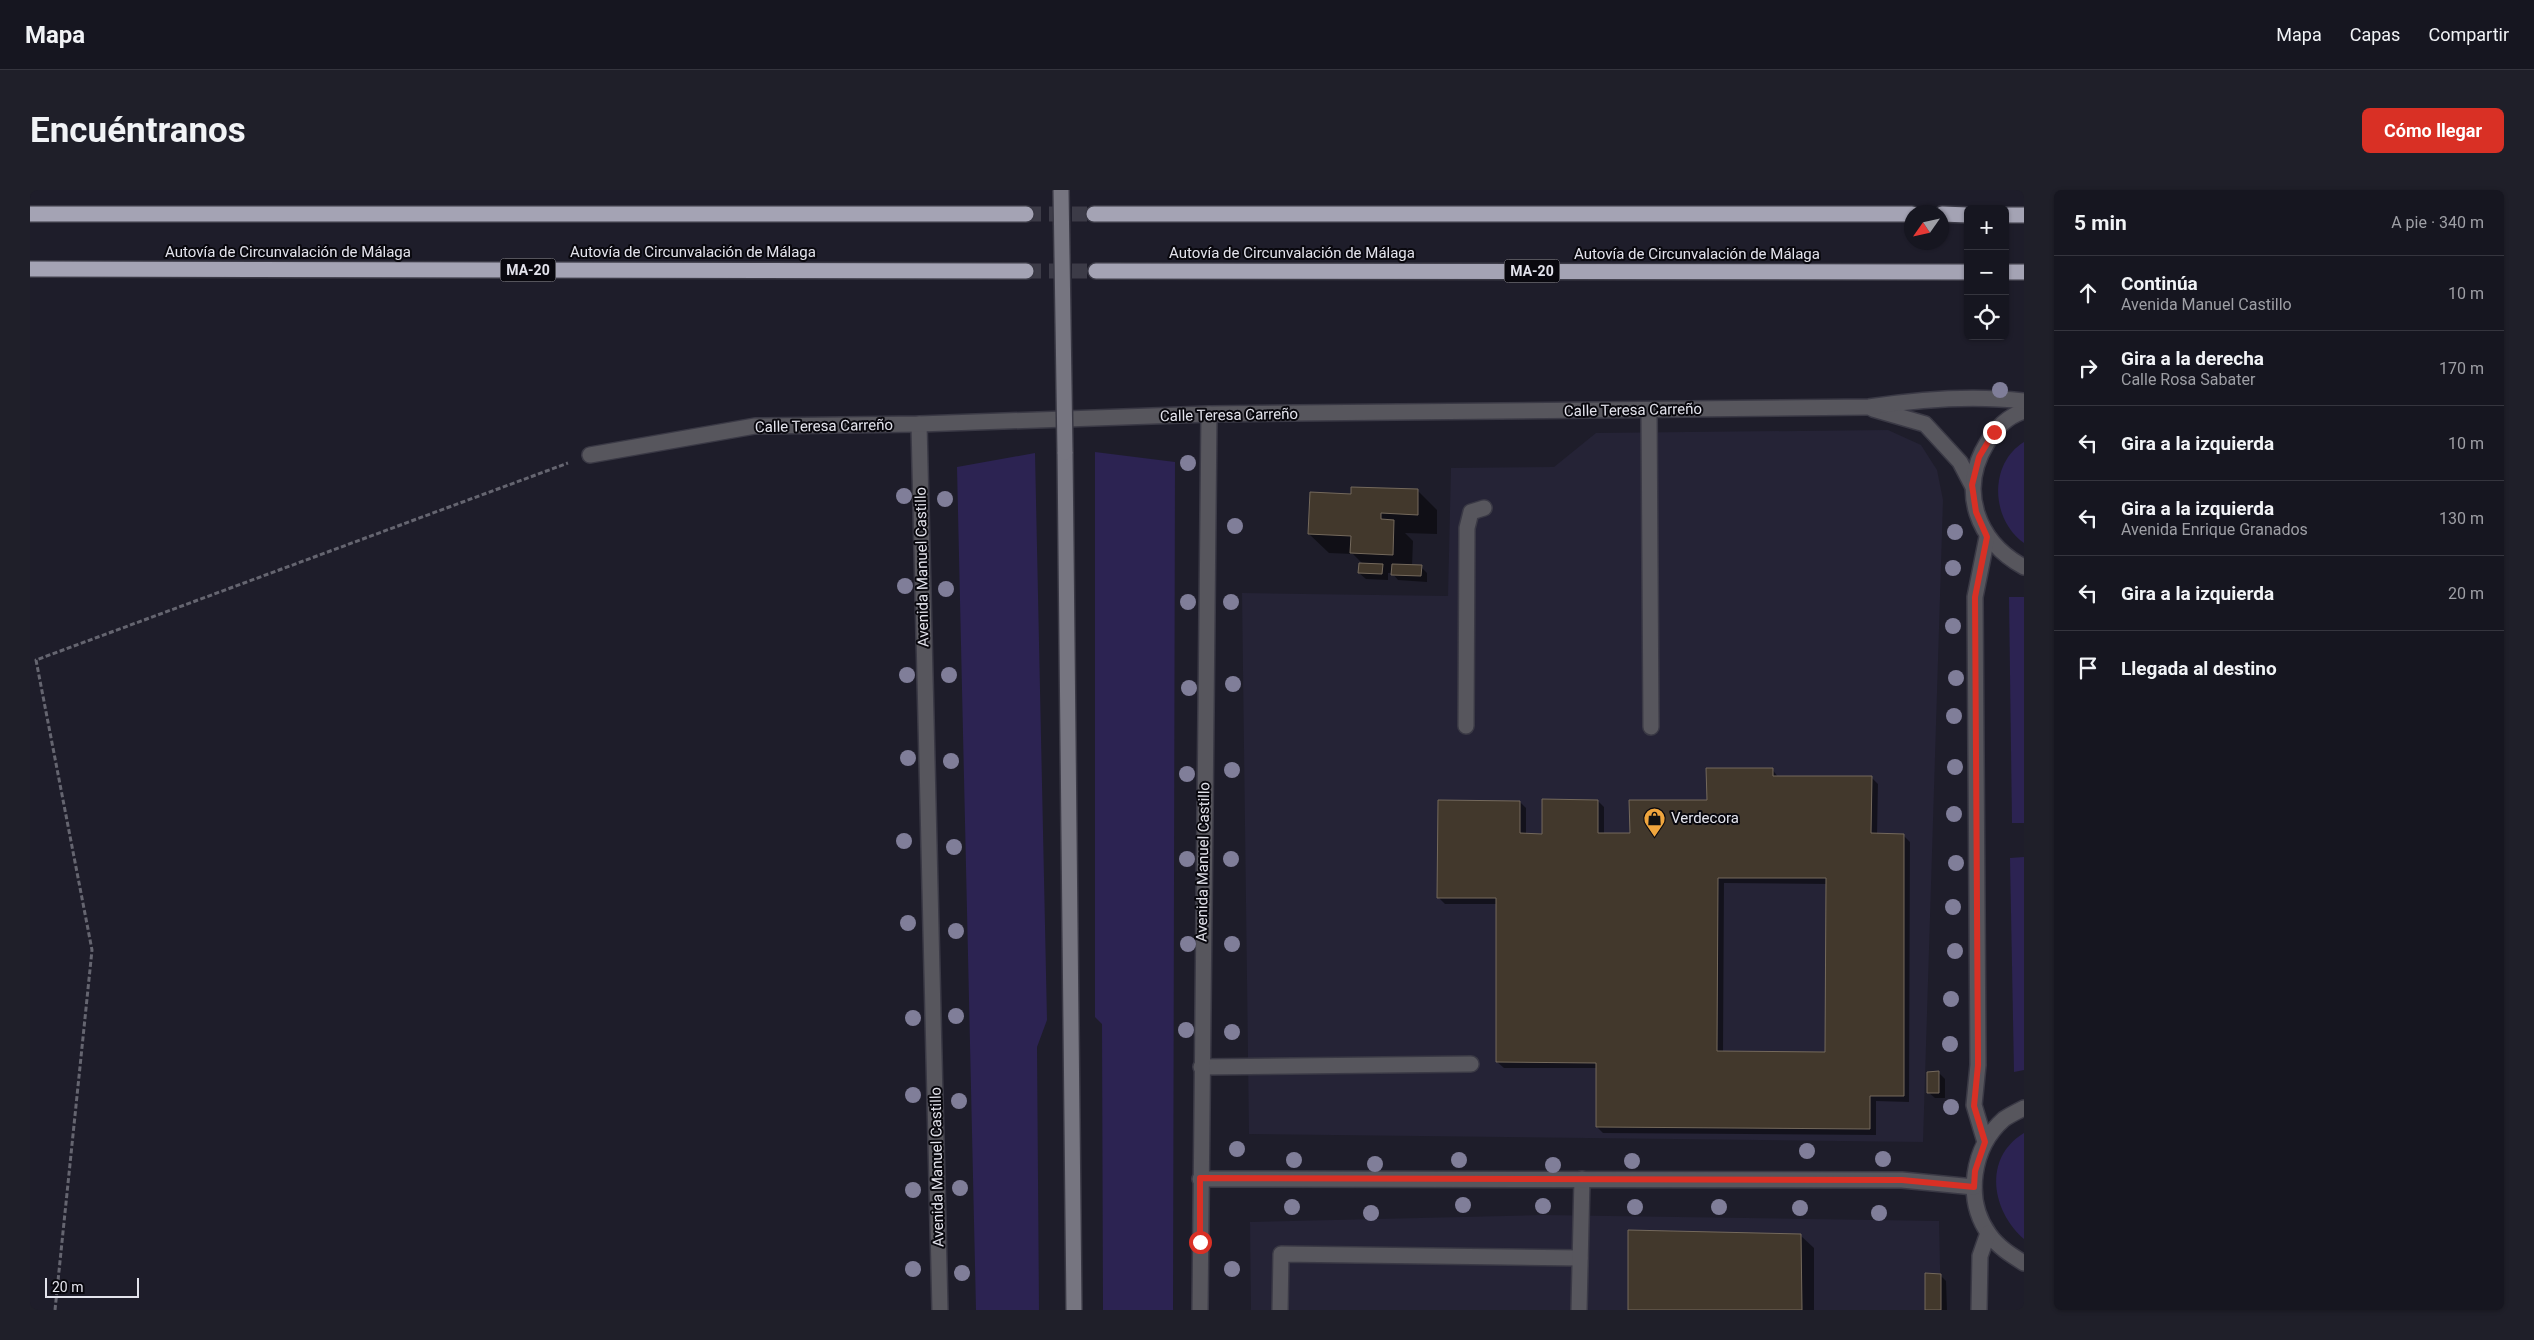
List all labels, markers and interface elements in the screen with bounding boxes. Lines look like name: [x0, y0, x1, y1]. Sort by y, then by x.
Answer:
text: Mapa: [25, 21, 85, 49]
text: Mapa: [2276, 24, 2322, 45]
text: Capas: [2350, 24, 2400, 45]
text: Compartir: [2428, 24, 2509, 45]
button: Cómo llegar: [2362, 108, 2504, 153]
text: Encuéntranos: [30, 110, 246, 151]
north arrow: [1904, 205, 1949, 250]
map controls: [1964, 205, 2009, 340]
button: +: [1964, 205, 2009, 250]
text: 5 min: [2074, 211, 2127, 235]
text: A pie · 340 m: [2391, 213, 2484, 232]
street label: Autovía de Circunvalación de Málaga: [165, 243, 411, 261]
street label: Autovía de Circunvalación de Málaga: [570, 243, 816, 261]
street label: Autovía de Circunvalación de Málaga: [1169, 244, 1415, 262]
street label: Autovía de Circunvalación de Málaga: [1574, 245, 1820, 263]
button: −: [1964, 250, 2009, 295]
road number: MA-20: [500, 258, 556, 282]
road number: MA-20: [1504, 260, 1560, 282]
text: Continúa: [2121, 272, 2198, 295]
icon: ahead: [2074, 279, 2102, 307]
text: 10 m: [2448, 284, 2484, 303]
button: locate: [1964, 295, 2009, 340]
text: Avenida Manuel Castillo: [2121, 295, 2292, 314]
text: Gira a la derecha: [2121, 347, 2264, 370]
icon: right: [2074, 354, 2102, 382]
text: 170 m: [2439, 359, 2484, 378]
text: Calle Rosa Sabater: [2121, 370, 2255, 389]
street label: Calle Teresa Carreño: [1564, 400, 1702, 420]
street label: Calle Teresa Carreño: [1160, 405, 1298, 425]
street label: Calle Teresa Carreño: [755, 416, 893, 436]
route end: [1983, 421, 2006, 444]
icon: left: [2074, 429, 2102, 457]
text: Gira a la izquierda: [2121, 432, 2274, 455]
text: 10 m: [2448, 434, 2484, 453]
street label: Avenida Manuel Castillo: [912, 487, 932, 647]
text: Gira a la izquierda: [2121, 497, 2274, 520]
icon: left: [2074, 504, 2102, 532]
text: 130 m: [2439, 509, 2484, 528]
text: Avenida Enrique Granados: [2121, 520, 2308, 539]
icon: left: [2074, 579, 2102, 607]
text: Gira a la izquierda: [2121, 582, 2274, 605]
text: 20 m: [2448, 584, 2484, 603]
icon: arrive: [2074, 654, 2102, 682]
text: Llegada al destino: [2121, 657, 2277, 680]
street label: Avenida Manuel Castillo: [1193, 782, 1213, 942]
shop icon: Verdecora: [1643, 806, 1667, 837]
place label: Verdecora: [1671, 809, 1739, 827]
street label: Avenida Manuel Castillo: [927, 1087, 947, 1247]
route start: [1189, 1231, 1212, 1254]
scale bar: [45, 1275, 139, 1298]
text: 20 m: [52, 1279, 84, 1295]

